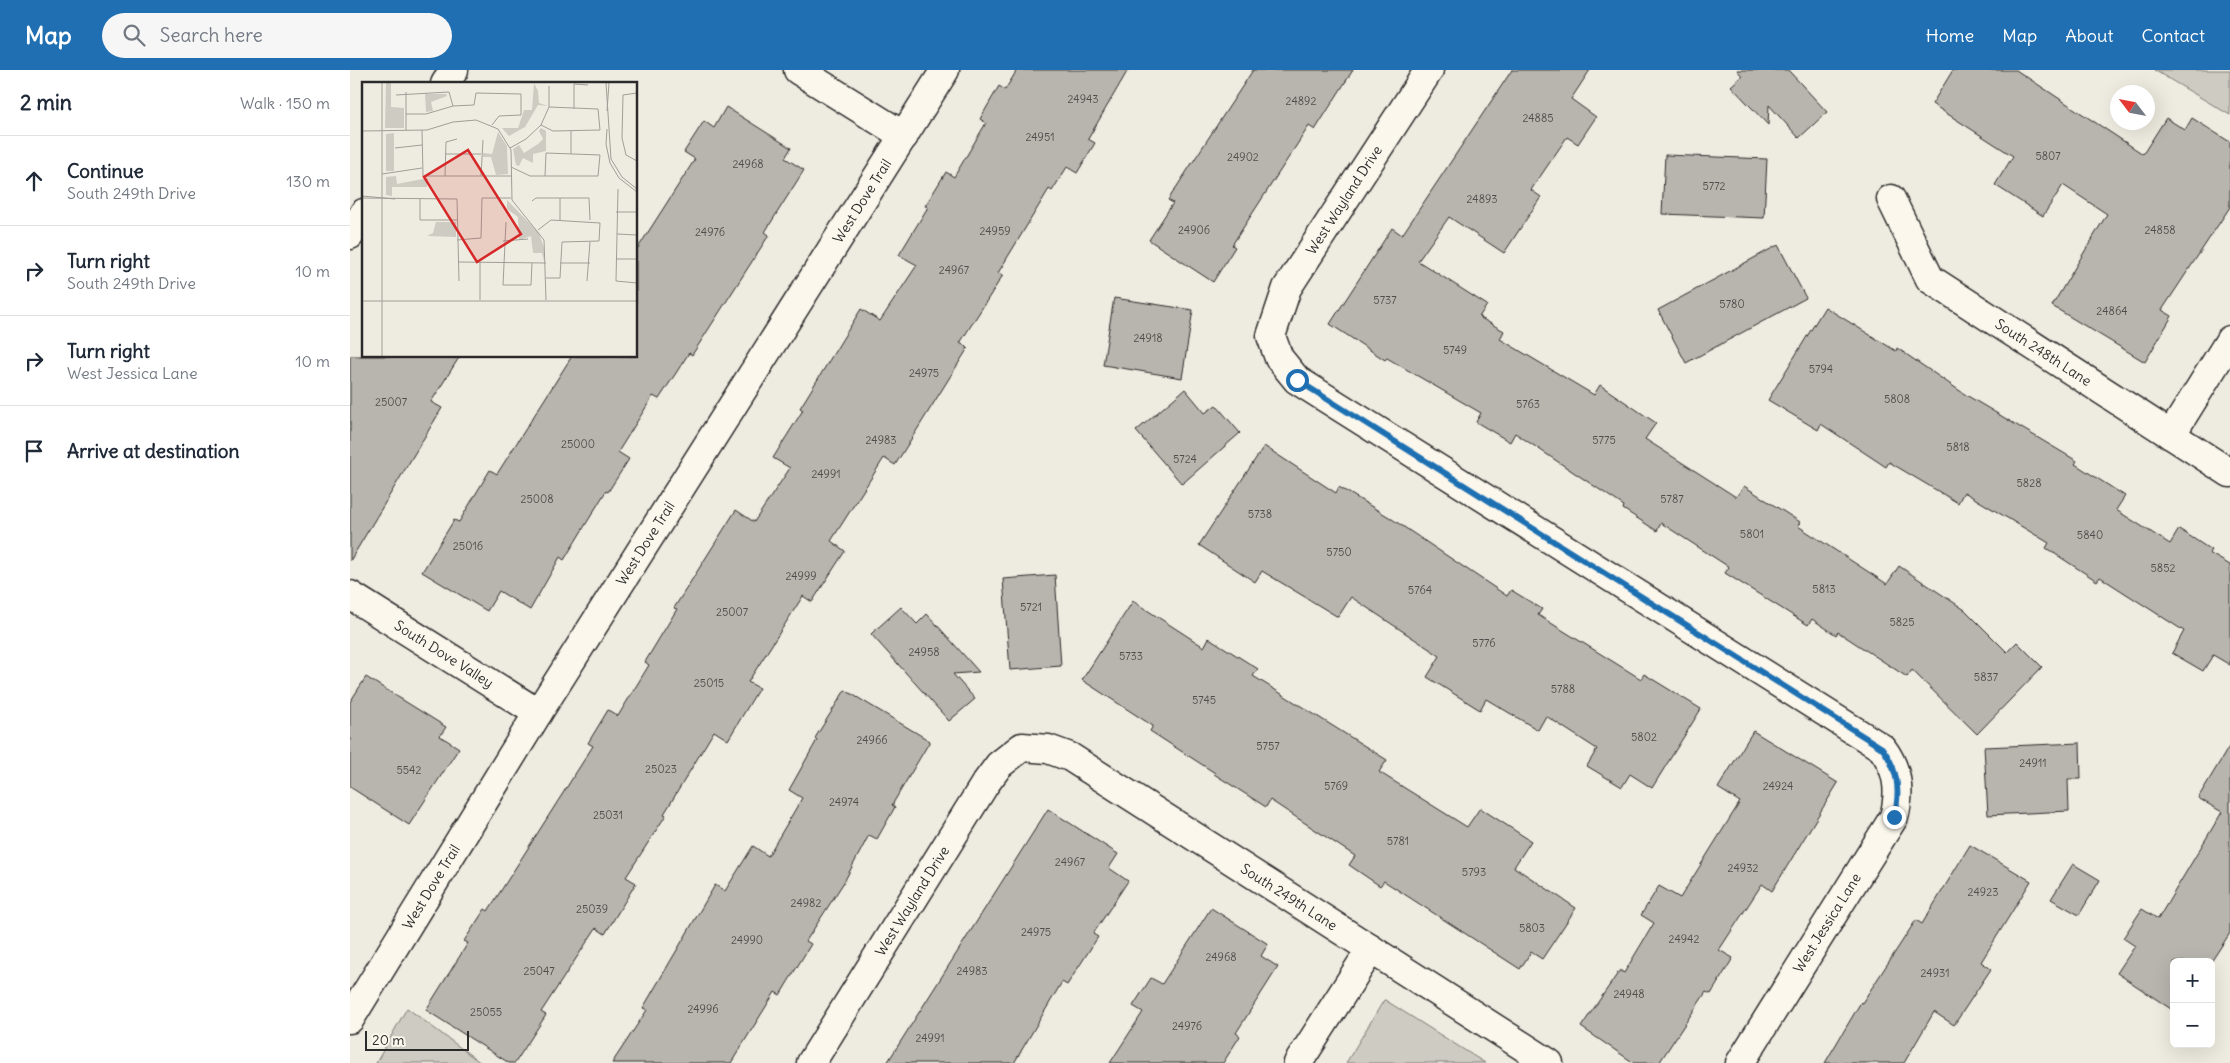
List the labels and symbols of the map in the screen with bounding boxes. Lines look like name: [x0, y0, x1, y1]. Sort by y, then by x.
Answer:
inset map: [362, 82, 638, 358]
north arrow: [2110, 85, 2155, 130]
house number: 24943: [1067, 92, 1099, 106]
house number: 24892: [1286, 94, 1316, 108]
house number: 24885: [1522, 111, 1554, 125]
house number: 24951: [1025, 130, 1055, 144]
street label: West Wayland Drive: [1302, 142, 1386, 258]
house number: 5807: [2035, 149, 2061, 163]
house number: 24902: [1227, 150, 1259, 164]
street label: West Dove Trail: [829, 156, 895, 246]
house number: 24968: [732, 157, 764, 171]
house number: 5772: [1702, 179, 1726, 193]
house number: 24893: [1466, 192, 1498, 206]
house number: 24906: [1178, 223, 1210, 237]
house number: 24858: [2144, 223, 2176, 237]
house number: 24959: [979, 224, 1011, 238]
house number: 24976: [695, 225, 725, 239]
house number: 24967: [939, 263, 970, 277]
house number: 5737: [1373, 293, 1397, 307]
house number: 5780: [1719, 297, 1745, 311]
house number: 24864: [2096, 304, 2128, 318]
street label: South 248th Lane: [1992, 315, 2095, 390]
house number: 24918: [1133, 331, 1163, 345]
house number: 5749: [1443, 343, 1467, 357]
house number: 5794: [1809, 362, 1833, 376]
house number: 24975: [909, 366, 939, 380]
route start: [1286, 369, 1309, 392]
house number: 5808: [1884, 392, 1910, 406]
house number: 25007: [375, 395, 408, 409]
house number: 5763: [1516, 397, 1540, 411]
house number: 24983: [865, 433, 897, 447]
house number: 5775: [1592, 433, 1616, 447]
house number: 25000: [561, 437, 595, 451]
house number: 5818: [1946, 440, 1970, 454]
house number: 5724: [1173, 452, 1197, 466]
house number: 24991: [811, 467, 841, 481]
house number: 5828: [2016, 476, 2042, 490]
house number: 25008: [520, 492, 554, 506]
house number: 5787: [1660, 492, 1684, 506]
street label: West Dove Trail: [612, 498, 679, 589]
house number: 5738: [1248, 507, 1272, 521]
house number: 5801: [1740, 527, 1764, 541]
house number: 5840: [2077, 528, 2103, 542]
house number: 25016: [453, 539, 483, 553]
house number: 5750: [1326, 545, 1352, 559]
house number: 5852: [2150, 561, 2176, 575]
house number: 24999: [785, 569, 817, 583]
house number: 5813: [1812, 582, 1836, 596]
house number: 5764: [1408, 583, 1432, 597]
house number: 5721: [1020, 600, 1042, 614]
house number: 25007: [716, 605, 749, 619]
house number: 5825: [1889, 615, 1915, 629]
street label: South Dove Valley: [391, 616, 497, 692]
house number: 5776: [1472, 636, 1496, 650]
house number: 24958: [908, 645, 940, 659]
house number: 5733: [1119, 649, 1143, 663]
house number: 5837: [1974, 670, 1999, 684]
house number: 25015: [694, 676, 724, 690]
house number: 5788: [1551, 682, 1575, 696]
house number: 5745: [1192, 693, 1216, 707]
house number: 5802: [1631, 730, 1657, 744]
house number: 24966: [856, 733, 888, 747]
house number: 5757: [1256, 739, 1280, 753]
house number: 24911: [2019, 756, 2047, 770]
house number: 25023: [645, 762, 677, 776]
house number: 5542: [396, 763, 422, 777]
house number: 5769: [1324, 779, 1348, 793]
house number: 24924: [1763, 779, 1793, 793]
house number: 24974: [829, 795, 859, 809]
route end: [1883, 806, 1906, 829]
house number: 25031: [593, 808, 623, 822]
house number: 5781: [1387, 834, 1409, 848]
street label: West Dove Trail: [398, 841, 464, 933]
street label: West Wayland Drive: [871, 843, 953, 959]
house number: 24967: [1055, 855, 1086, 869]
street label: South 249th Lane: [1237, 859, 1341, 934]
house number: 24932: [1728, 861, 1758, 875]
house number: 5793: [1462, 865, 1486, 879]
street label: West Jessica Lane: [1789, 870, 1865, 976]
house number: 24923: [1968, 885, 1998, 899]
house number: 24982: [791, 896, 821, 910]
house number: 25039: [576, 902, 608, 916]
house number: 5803: [1519, 921, 1545, 935]
house number: 24975: [1021, 925, 1051, 939]
house number: 24942: [1669, 932, 1699, 946]
house number: 24990: [731, 933, 763, 947]
house number: 24968: [1205, 950, 1237, 964]
house number: 25047: [523, 964, 555, 978]
house number: 24983: [956, 964, 988, 978]
house number: 24931: [1920, 966, 1950, 980]
house number: 24948: [1613, 987, 1645, 1001]
house number: 24996: [687, 1002, 719, 1016]
house number: 25055: [470, 1005, 502, 1019]
house number: 24976: [1172, 1019, 1202, 1033]
scale bar: [365, 1028, 469, 1051]
house number: 24991: [915, 1031, 945, 1045]

